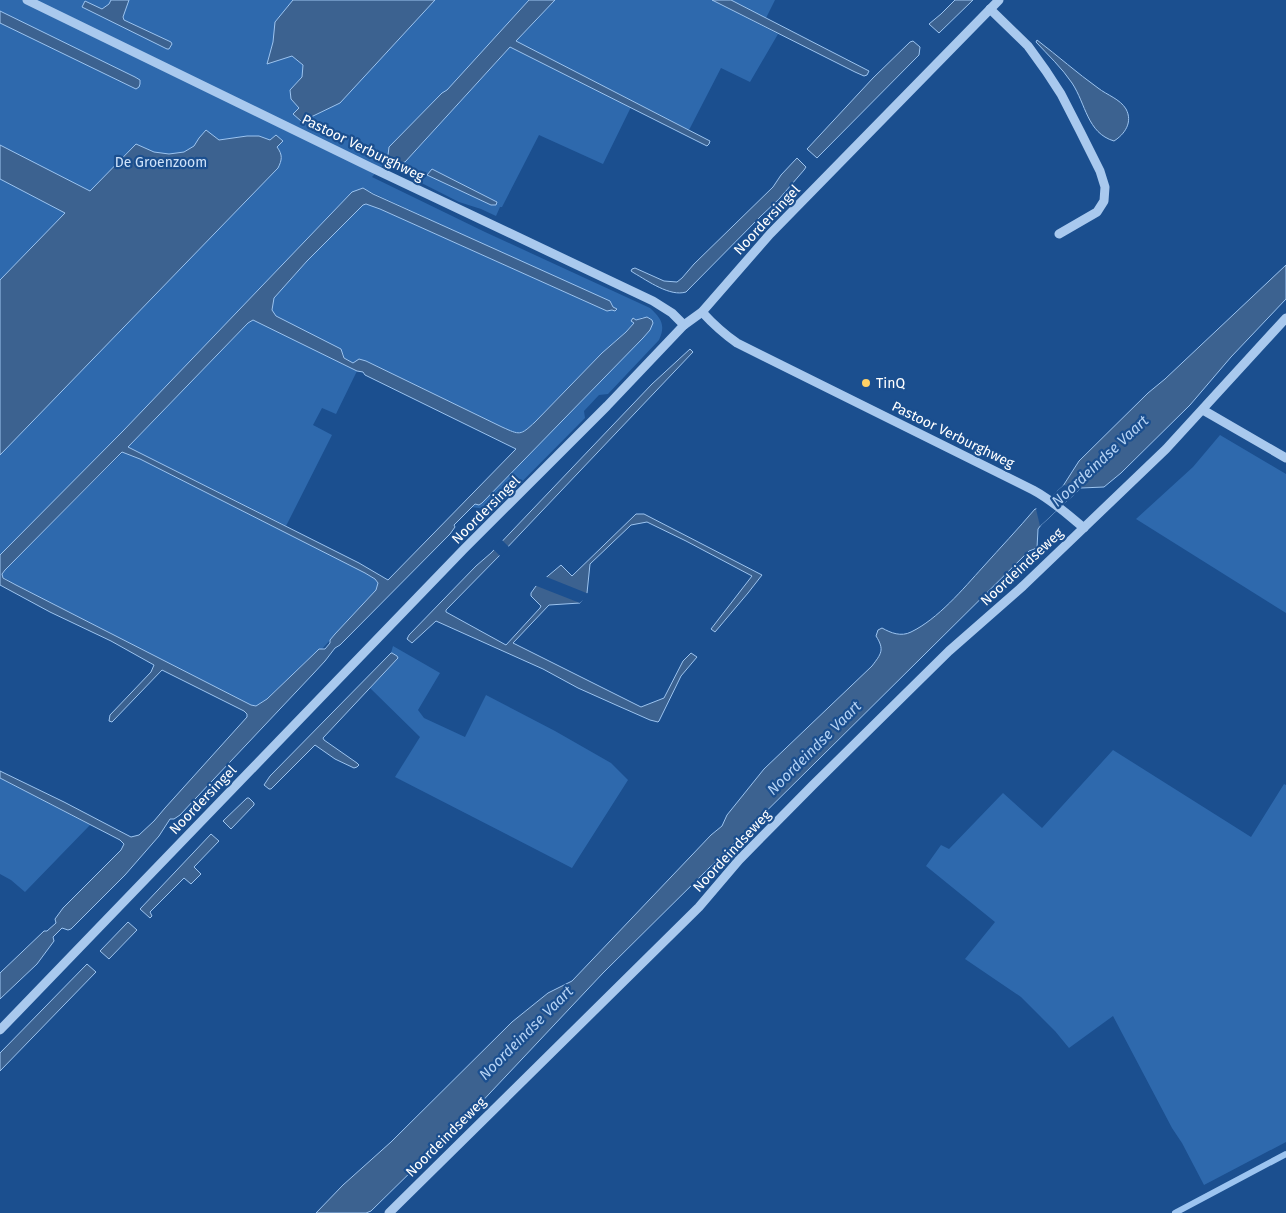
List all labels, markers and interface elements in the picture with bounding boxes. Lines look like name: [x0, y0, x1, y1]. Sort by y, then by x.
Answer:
street label: Pastoor Verburghweg: [299, 111, 428, 185]
park label: De Groenzoom: [115, 154, 207, 171]
street label: Noordersingel: [730, 181, 804, 259]
place label: TinQ: [876, 375, 905, 392]
marker: TinQ: [860, 377, 872, 389]
street label: Pastoor Verburghweg: [889, 398, 1018, 472]
water label: Noordeindse Vaart: [1048, 411, 1153, 510]
street label: Noordersingel: [448, 472, 524, 548]
street label: Noordeindseweg: [977, 524, 1067, 610]
water label: Noordeindse Vaart: [763, 697, 865, 799]
street label: Noordersingel: [166, 762, 240, 838]
street label: Noordeindseweg: [689, 806, 775, 896]
water label: Noordeindse Vaart: [475, 982, 577, 1084]
street label: Noordeindseweg: [402, 1093, 490, 1181]

